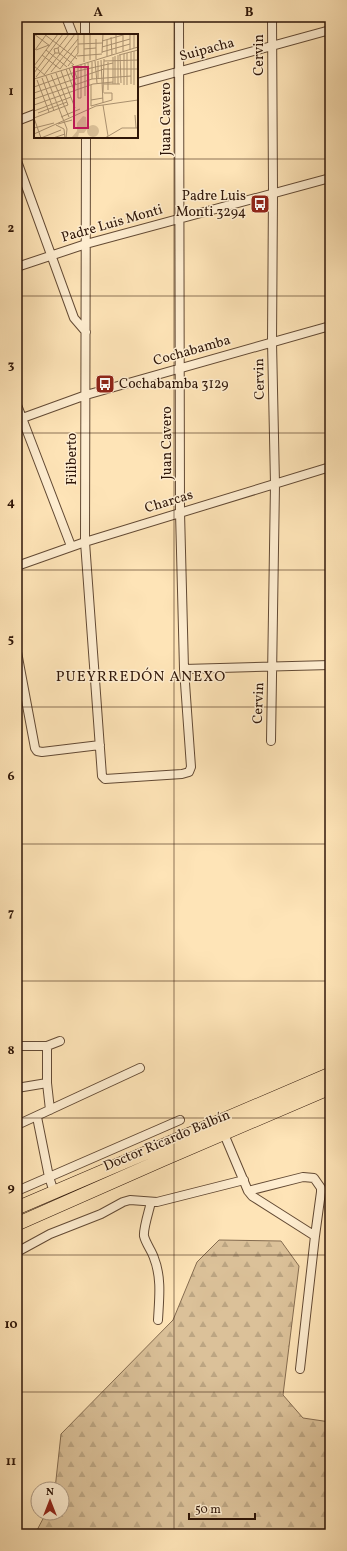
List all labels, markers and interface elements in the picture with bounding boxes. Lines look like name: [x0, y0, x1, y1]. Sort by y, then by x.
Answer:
text: A: [93, 4, 103, 22]
text: B: [245, 4, 254, 22]
inset map: [34, 34, 138, 138]
street label: Suipacha: [177, 34, 237, 66]
street label: Cervin: [250, 34, 269, 76]
street label: Juan Cavero: [157, 82, 176, 156]
text: 1: [8, 83, 14, 101]
place label: Padre Luis Monti 3294: [176, 187, 246, 222]
bus stop icon: Padre Luis Monti 3294: [249, 193, 271, 215]
street label: Padre Luis Monti: [59, 200, 165, 248]
text: 2: [8, 220, 15, 238]
street label: Cochabamba: [151, 331, 233, 371]
text: 3: [8, 357, 15, 375]
street label: Cervin: [250, 358, 270, 400]
bus stop icon: Cochabamba 3129: [94, 373, 116, 395]
place label: Cochabamba 3129: [119, 375, 229, 394]
street label: Juan Cavero: [158, 406, 177, 480]
street label: Filiberto: [63, 433, 82, 485]
street label: Charcas: [143, 486, 195, 518]
text: 4: [7, 494, 15, 512]
text: 5: [8, 631, 14, 649]
district label: PUEYRREDÓN ANEXO: [56, 667, 226, 688]
street label: Cervin: [249, 682, 269, 724]
text: 6: [7, 768, 15, 786]
text: 7: [8, 905, 14, 923]
text: 8: [7, 1042, 15, 1060]
street label: Doctor Ricardo Balbín: [101, 1106, 233, 1176]
text: 9: [7, 1179, 15, 1197]
text: 10: [4, 1316, 18, 1334]
text: 11: [6, 1453, 16, 1471]
north arrow: [30, 1481, 70, 1521]
text: N: [46, 1485, 54, 1500]
scale bar: [189, 1495, 255, 1521]
text: 50 m: [195, 1502, 221, 1518]

